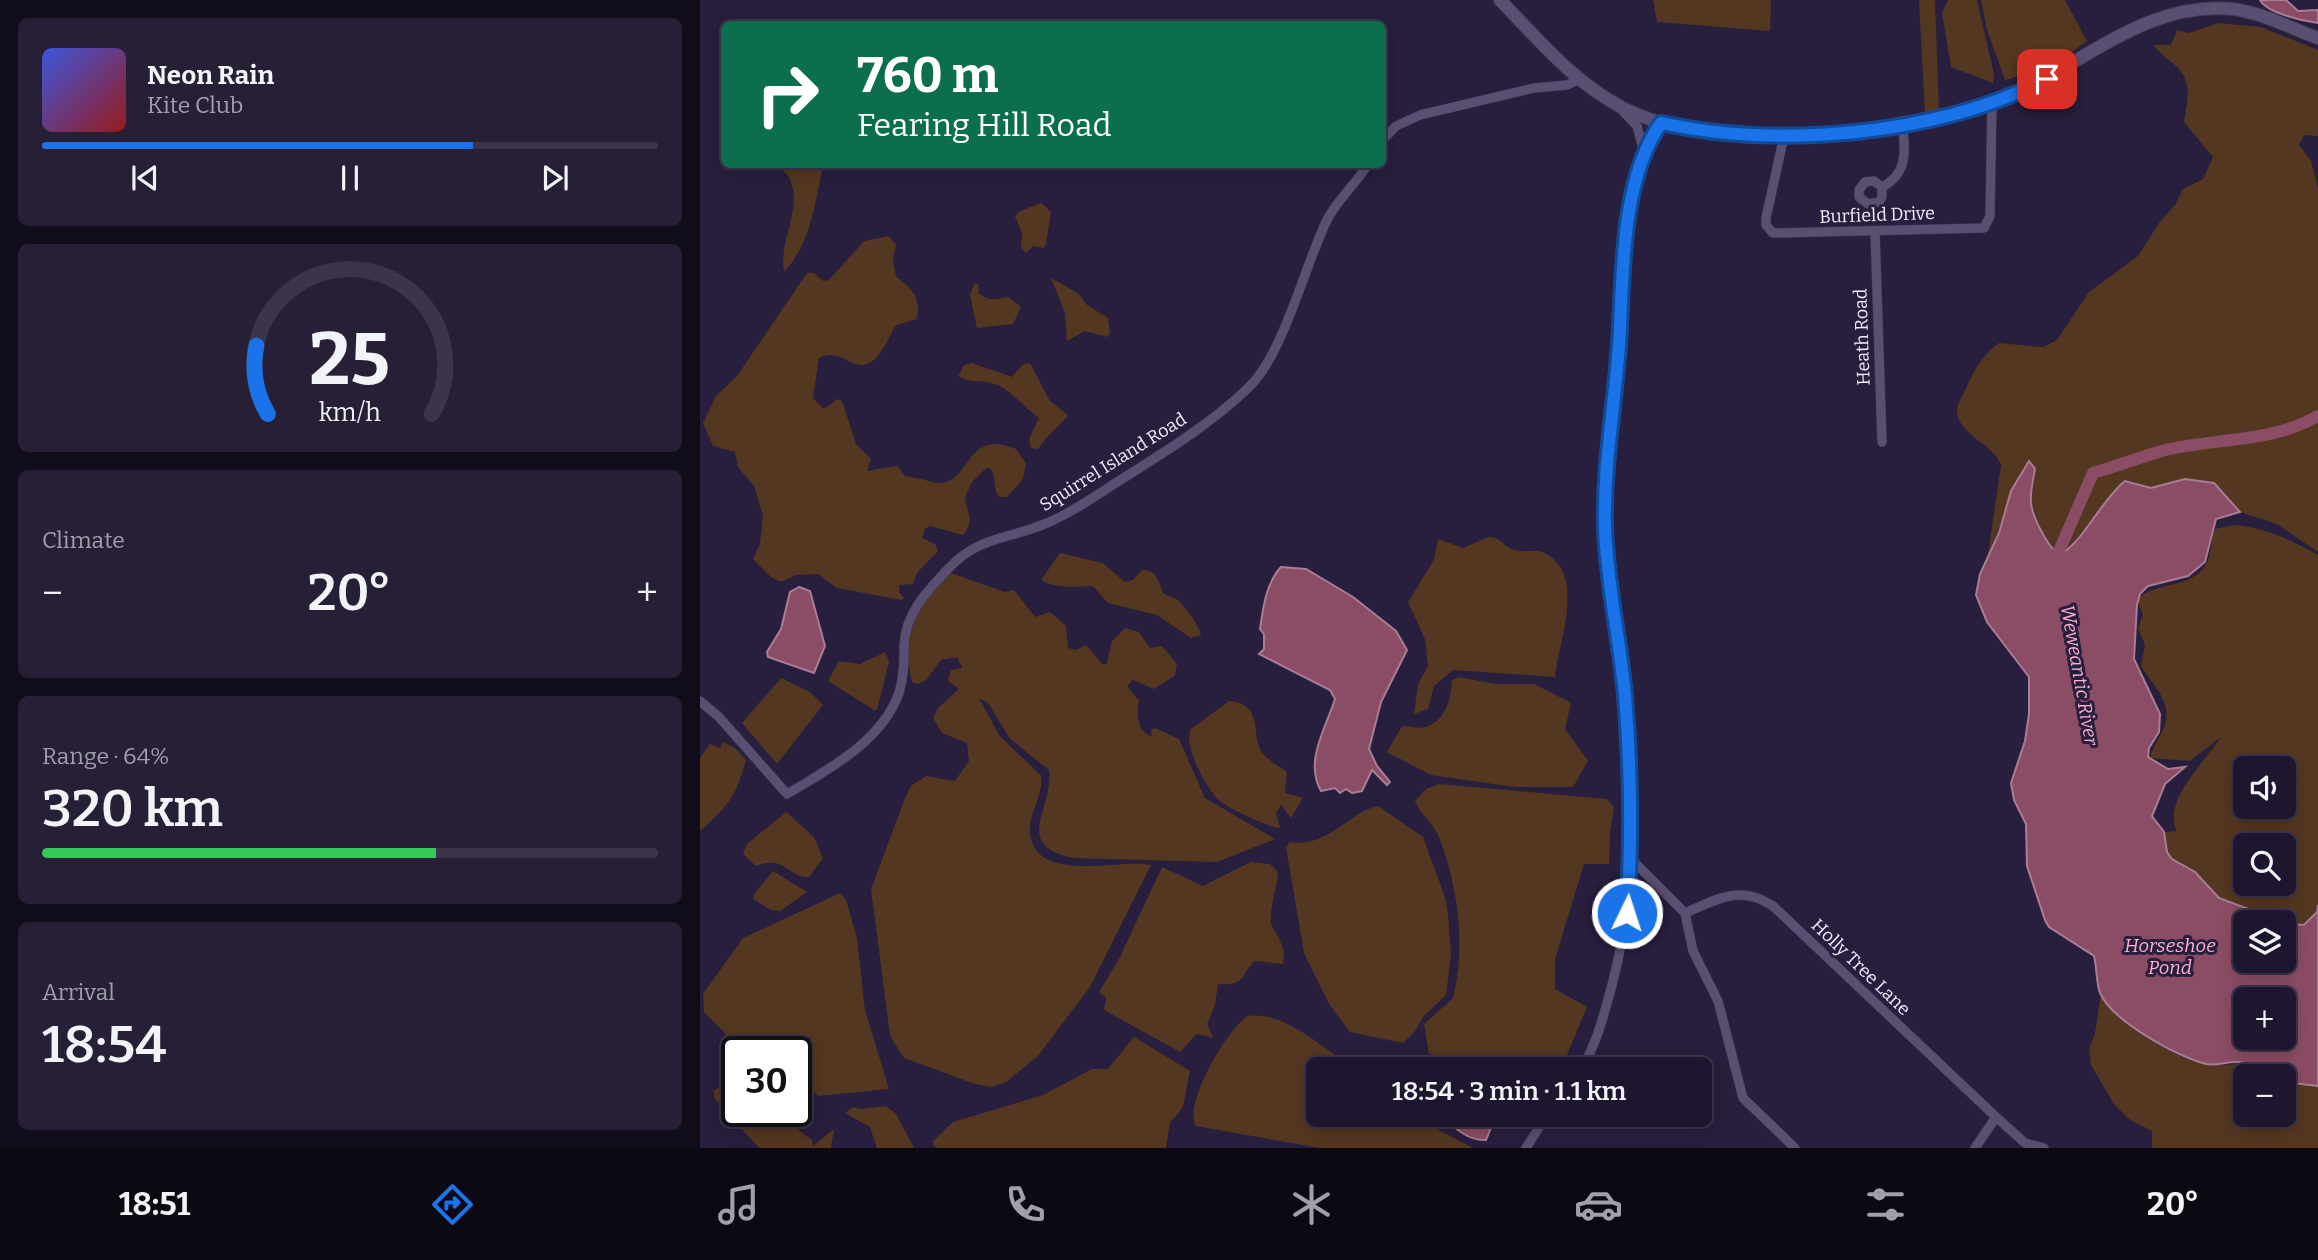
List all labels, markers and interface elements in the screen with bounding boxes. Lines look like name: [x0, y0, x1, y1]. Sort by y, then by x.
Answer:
text: 760 m: [857, 46, 998, 105]
icon: right: [742, 49, 833, 140]
pin: [2017, 49, 2077, 109]
text: Neon Rain: [147, 60, 274, 91]
icon: arrive: [2028, 60, 2066, 98]
text: Kite Club: [147, 91, 243, 119]
text: Fearing Hill Road: [857, 106, 1111, 144]
icon: previous: [126, 159, 164, 197]
icon: pause: [331, 159, 369, 197]
icon: next: [536, 159, 574, 197]
street label: Burfield Drive: [1819, 202, 1935, 228]
street label: Heath Road: [1849, 288, 1875, 386]
text: 25: [310, 316, 390, 403]
text: km/h: [319, 398, 381, 428]
street label: Squirrel Island Road: [1036, 408, 1191, 516]
text: Climate: [42, 526, 125, 554]
text: 20°: [307, 561, 392, 624]
text: −: [42, 570, 63, 616]
text: +: [636, 570, 658, 616]
water label: Weweantic River: [2056, 603, 2103, 748]
text: Range · 64%: [42, 742, 170, 770]
map controls: [2233, 756, 2296, 1127]
button: sound: [2233, 756, 2296, 819]
text: 320 km: [42, 777, 223, 840]
button: search: [2233, 833, 2296, 896]
position arrow: [1590, 876, 1664, 950]
button: layers: [2233, 910, 2296, 973]
street label: Holly Tree Lane: [1807, 914, 1915, 1020]
water label: Horseshoe Pond: [2124, 934, 2216, 979]
text: Arrival: [42, 978, 115, 1006]
button: +: [2233, 987, 2296, 1050]
text: 18:54: [42, 1013, 167, 1076]
speed limit sign: 30: [721, 1036, 812, 1127]
button: −: [2233, 1064, 2296, 1127]
text: 18:54 · 3 min · 1.1 km: [1392, 1076, 1626, 1107]
icon: directions: [428, 1180, 477, 1229]
icon: music: [714, 1180, 763, 1229]
icon: phone: [1001, 1180, 1050, 1229]
icon: climate: [1287, 1180, 1336, 1229]
icon: car: [1574, 1180, 1623, 1229]
icon: filters: [1861, 1180, 1910, 1229]
text: 18:51: [119, 1185, 190, 1223]
text: 20°: [2147, 1185, 2199, 1223]

